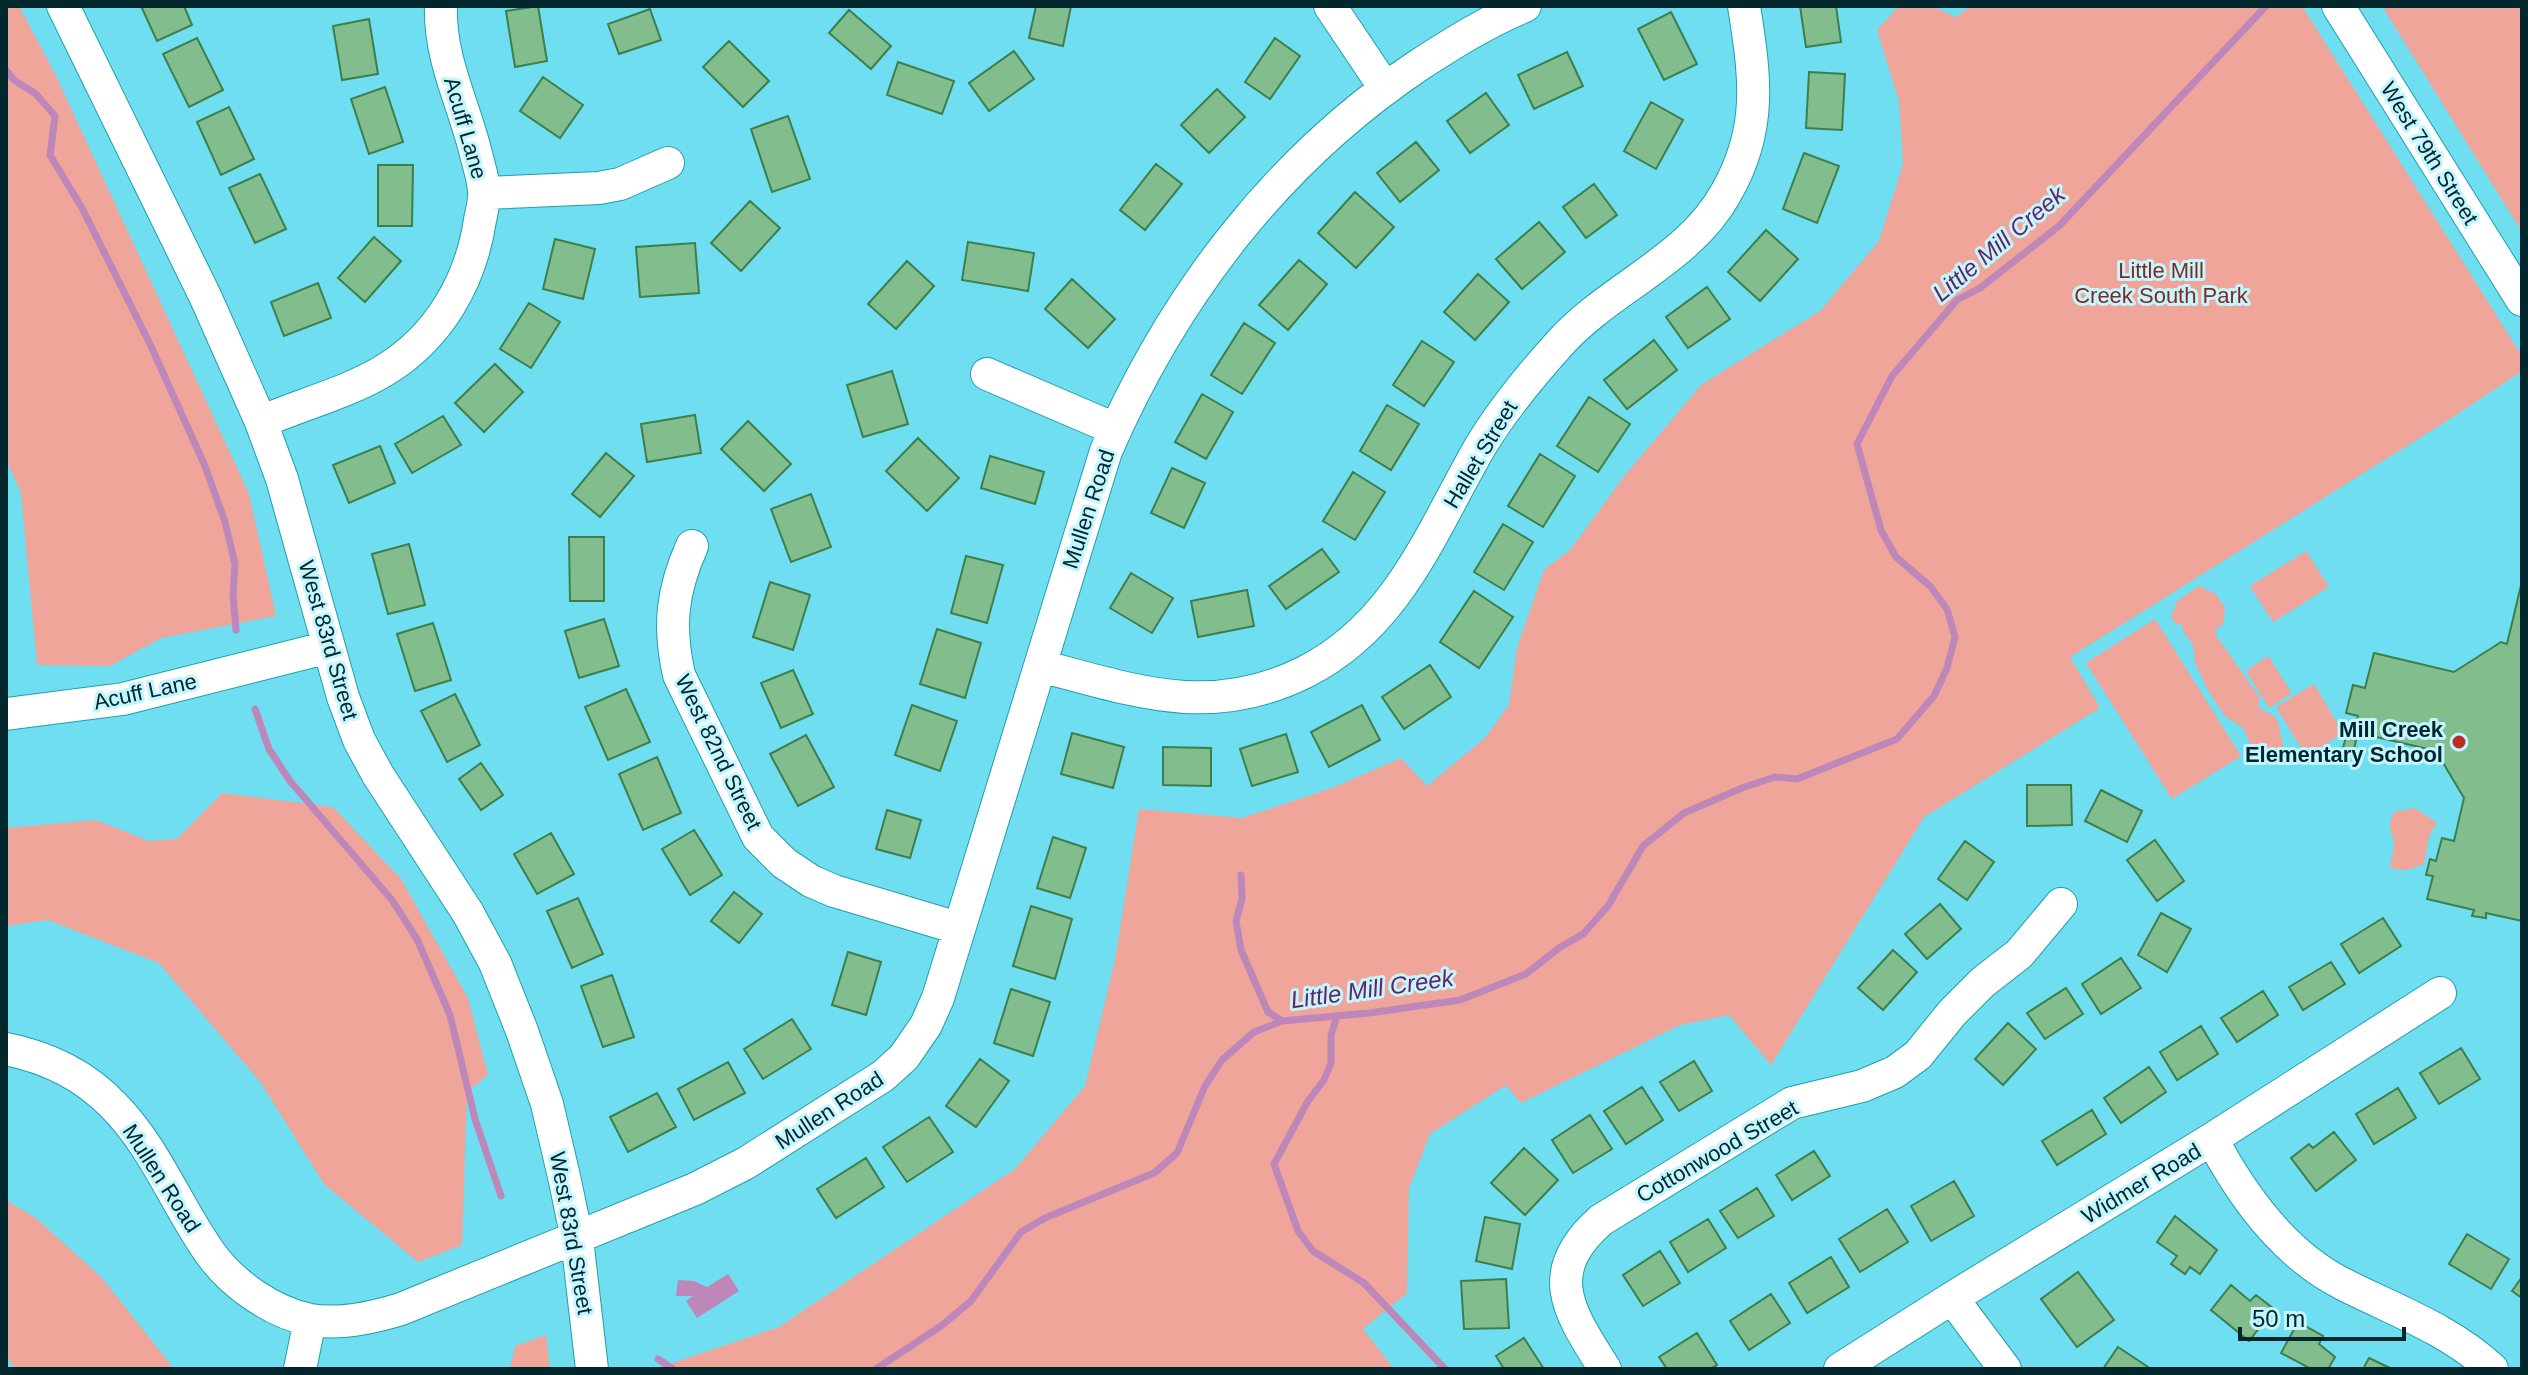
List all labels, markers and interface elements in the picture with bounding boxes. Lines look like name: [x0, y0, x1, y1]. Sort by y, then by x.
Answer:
street label: Acuff Lane: [439, 74, 492, 182]
street label: West 79th Street: [2376, 77, 2483, 229]
water label: Little Mill Creek: [1927, 179, 2072, 307]
park label: Little Mill Creek South Park: [2074, 258, 2249, 308]
street label: Hallet Street: [1439, 396, 1522, 513]
street label: Mullen Road: [1058, 447, 1119, 572]
street label: West 83rd Street: [294, 558, 363, 723]
street label: Acuff Lane: [91, 668, 199, 715]
street label: West 82nd Street: [670, 671, 767, 834]
place label: Mill Creek Elementary School: [2245, 717, 2444, 767]
marker: Mill Creek Elementary School: [2450, 733, 2468, 751]
water label: Little Mill Creek: [1289, 963, 1457, 1013]
street label: Mullen Road: [771, 1066, 888, 1155]
street label: Cottonwood Street: [1632, 1095, 1802, 1208]
street label: Mullen Road: [117, 1120, 206, 1237]
street label: Widmer Road: [2077, 1138, 2205, 1229]
street label: West 83rd Street: [545, 1150, 598, 1316]
scale bar: [2240, 1291, 2404, 1341]
text: 50 m: [2252, 1305, 2305, 1332]

